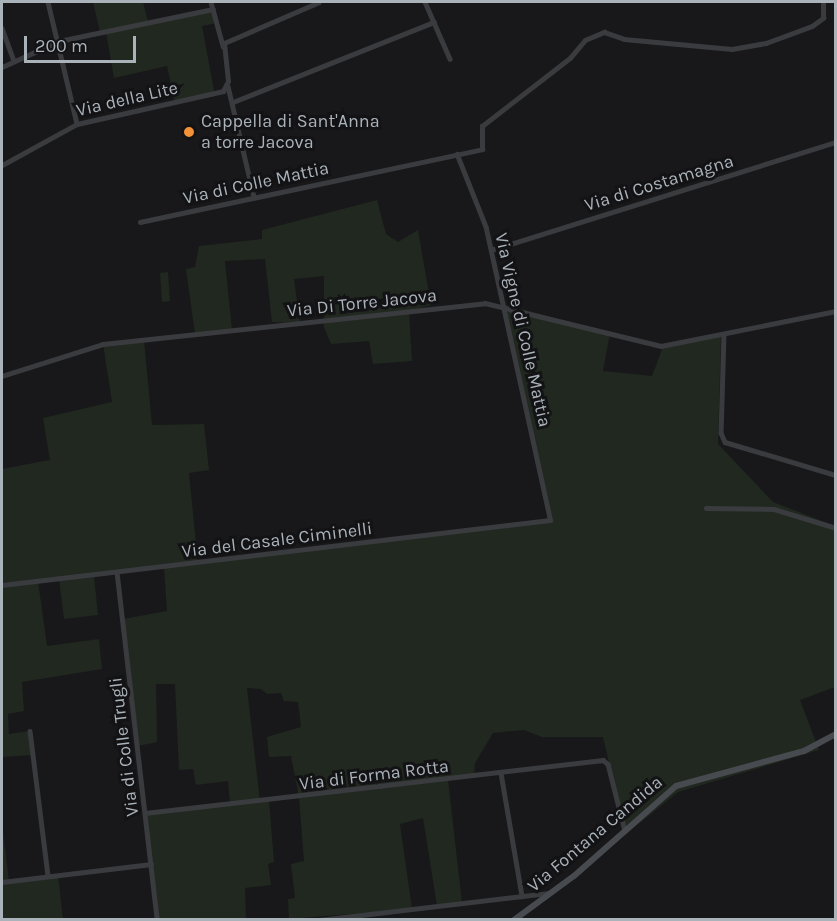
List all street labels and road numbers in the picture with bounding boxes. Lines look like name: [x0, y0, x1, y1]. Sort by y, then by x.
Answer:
street label: Via della Lite: [74, 77, 180, 121]
street label: Via di Costamagna: [582, 150, 736, 216]
street label: Via di Colle Mattia: [181, 157, 331, 209]
street label: Via Vigne di Colle Mattia: [490, 231, 556, 429]
street label: Via Di Torre Jacova: [286, 284, 438, 322]
street label: Via del Casale Ciminelli: [180, 518, 374, 562]
street label: Via di Colle Trugli: [105, 676, 143, 818]
street label: Via di Forma Rotta: [298, 755, 450, 795]
street label: Via Fontana Candida: [523, 771, 667, 897]

